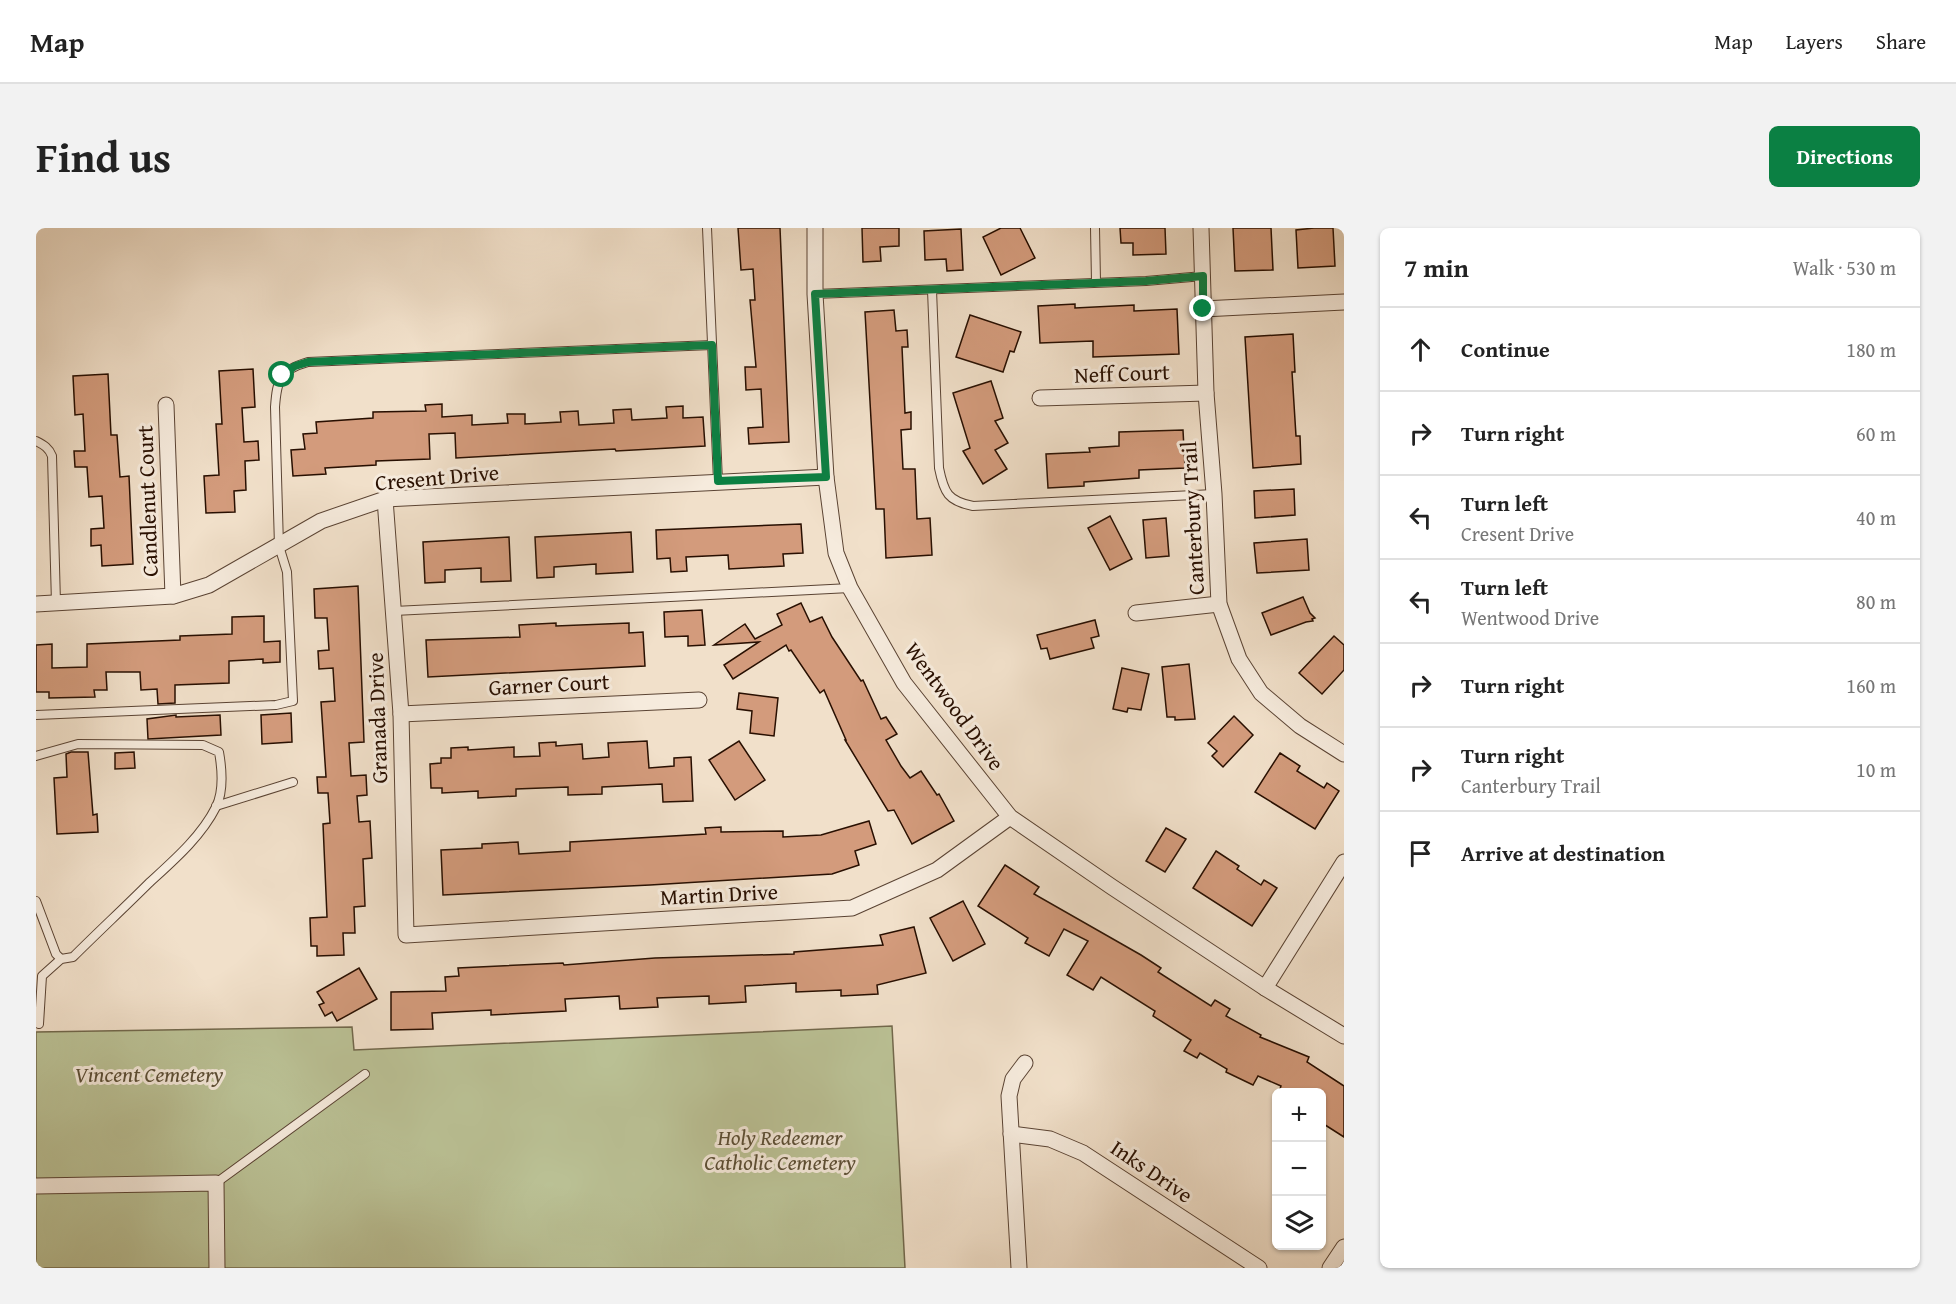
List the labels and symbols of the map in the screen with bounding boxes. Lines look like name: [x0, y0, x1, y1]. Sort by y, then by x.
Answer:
route end: [1189, 295, 1215, 321]
street label: Neff Court: [1074, 355, 1171, 391]
route start: [268, 361, 294, 387]
street label: Candlenut Court: [128, 424, 166, 577]
street label: Canterbury Trail: [1172, 440, 1212, 596]
street label: Cresent Drive: [374, 456, 500, 498]
street label: Wentwood Drive: [897, 635, 1013, 777]
street label: Granada Drive: [359, 652, 395, 784]
street label: Garner Court: [488, 665, 610, 703]
street label: Martin Drive: [659, 875, 779, 913]
park label: Vincent Cemetery: [74, 1058, 224, 1090]
park label: Holy Redeemer Catholic Cemetery: [704, 1121, 856, 1178]
street label: Inks Drive: [1104, 1132, 1200, 1210]

